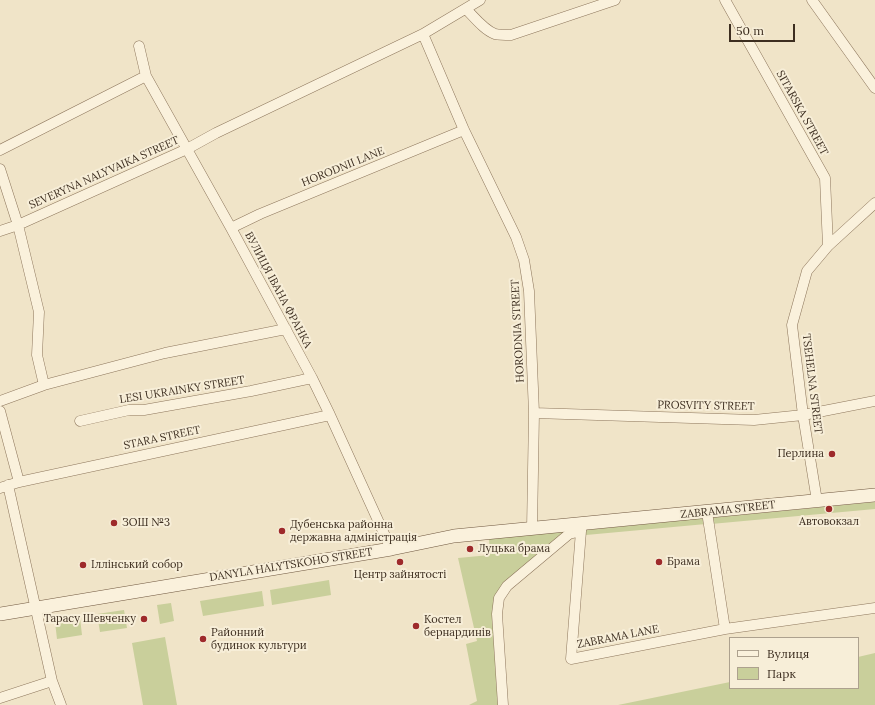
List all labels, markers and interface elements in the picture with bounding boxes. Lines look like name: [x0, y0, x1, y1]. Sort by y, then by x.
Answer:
scale bar: [731, 16, 797, 42]
text: 50 m: [736, 23, 764, 38]
street label: SITARSKA STREET: [773, 68, 831, 158]
street label: SEVERYNA NALYVAIKA STREET: [27, 134, 181, 212]
street label: HORODNII LANE: [300, 144, 386, 190]
street label: ВУЛИЦЯ ІВАНА ФРАНКА: [242, 230, 314, 350]
street label: HORODNIA STREET: [509, 279, 527, 383]
street label: TSEHELNA STREET: [799, 333, 825, 435]
street label: LESI UKRAINKY STREET: [119, 374, 245, 406]
street label: PROSVITY STREET: [657, 399, 755, 413]
street label: STARA STREET: [122, 423, 202, 453]
place label: Перлина: [777, 447, 824, 461]
marker: Перлина: [827, 449, 837, 459]
street label: ZABRAMA STREET: [680, 498, 776, 522]
marker: Автовокзал: [824, 504, 834, 514]
place label: Автовокзал: [799, 515, 859, 529]
place label: ЗОШ №3: [122, 516, 170, 530]
marker: ЗОШ №3: [109, 518, 119, 528]
place label: Дубенська районна державна адміністрація: [290, 518, 417, 544]
marker: Дубенська районна державна адміністрація: [277, 526, 287, 536]
place label: Луцька брама: [478, 542, 550, 556]
marker: Луцька брама: [465, 544, 475, 554]
street label: DANYLA HALYTSKOHO STREET: [209, 546, 373, 584]
place label: Брама: [667, 555, 700, 569]
marker: Центр зайнятості: [395, 557, 405, 567]
marker: Брама: [654, 557, 664, 567]
place label: Іллінський собор: [91, 558, 183, 572]
marker: Іллінський собор: [78, 560, 88, 570]
place label: Центр зайнятості: [354, 568, 446, 582]
place label: Тарасу Шевченку: [44, 612, 136, 626]
place label: Костел бернардинів: [424, 613, 491, 639]
marker: Тарасу Шевченку: [139, 614, 149, 624]
marker: Костел бернардинів: [411, 621, 421, 631]
street label: ZABRAMA LANE: [576, 623, 660, 651]
place label: Районний будинок культури: [211, 626, 307, 652]
marker: Районний будинок культури: [198, 634, 208, 644]
legend: [729, 637, 859, 689]
text: Вулиця: [767, 646, 809, 661]
text: Парк: [767, 666, 796, 681]

